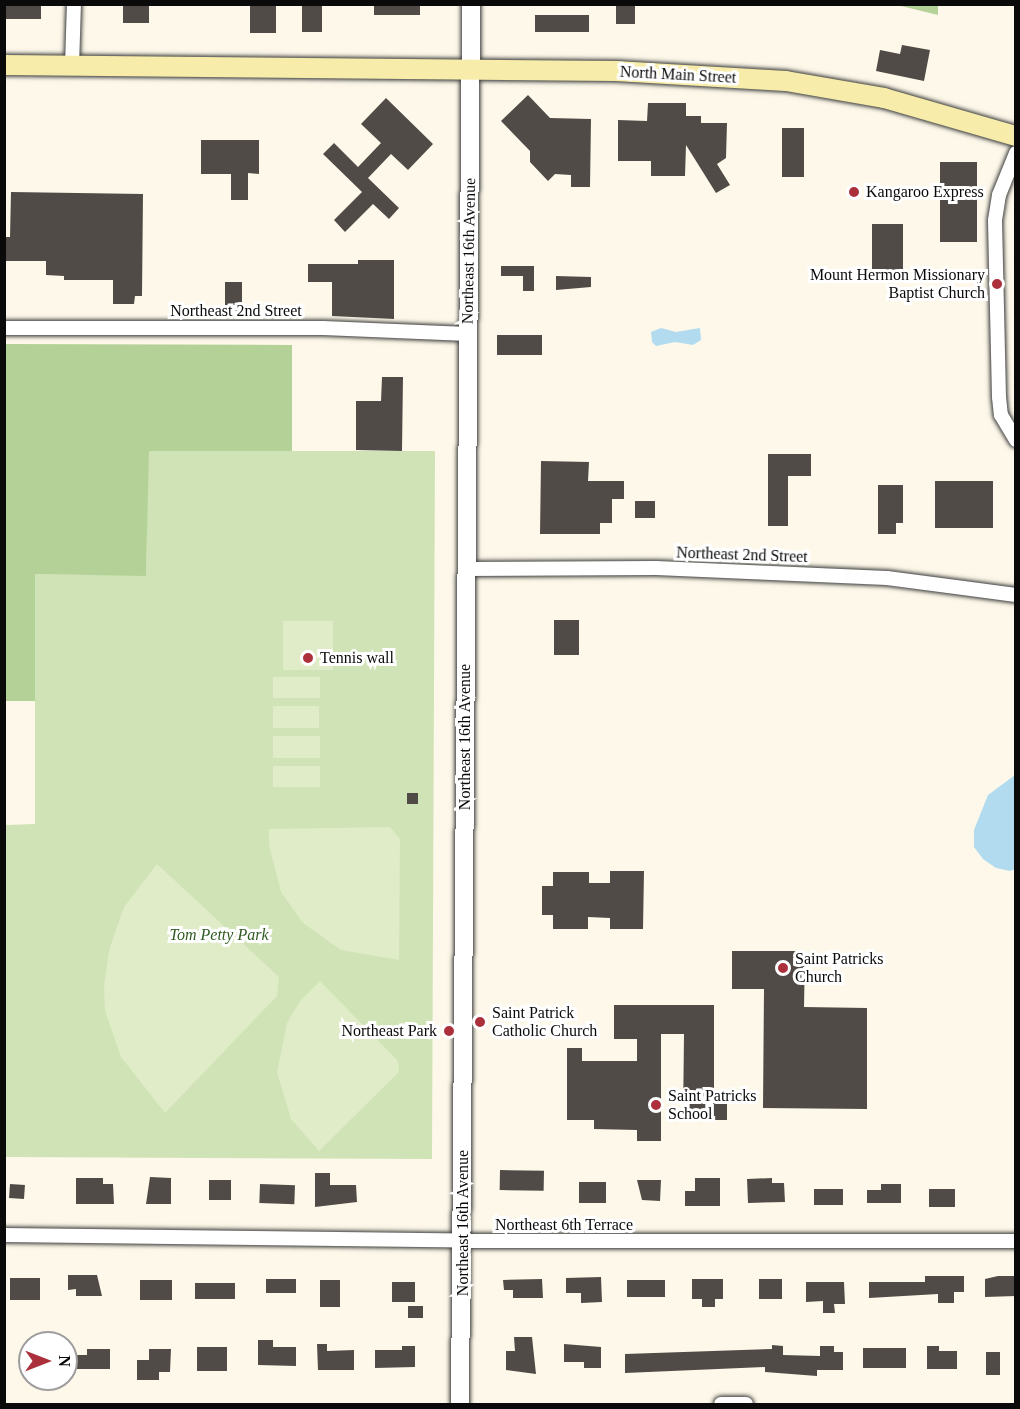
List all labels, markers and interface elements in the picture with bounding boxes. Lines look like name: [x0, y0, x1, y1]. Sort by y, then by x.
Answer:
street label: North Main Street: [619, 62, 737, 88]
street label: Northeast 16th Avenue: [458, 177, 480, 325]
place label: Kangaroo Express: [866, 182, 984, 202]
marker: Kangaroo Express: [847, 185, 861, 199]
place label: Mount Hermon Missionary Baptist Church: [810, 265, 985, 303]
marker: Mount Hermon Missionary Baptist Church: [990, 277, 1004, 291]
street label: Northeast 2nd Street: [170, 301, 302, 321]
street label: Northeast 2nd Street: [676, 543, 808, 567]
place label: Tennis wall: [320, 648, 394, 668]
marker: Tennis wall: [301, 651, 315, 665]
street label: Northeast 16th Avenue: [455, 663, 475, 811]
park label: Tom Petty Park: [170, 925, 268, 945]
place label: Saint Patricks Church: [795, 949, 883, 987]
marker: Saint Patricks Church: [776, 961, 790, 975]
place label: Saint Patrick Catholic Church: [492, 1003, 597, 1041]
marker: Saint Patrick Catholic Church: [473, 1015, 487, 1029]
place label: Northeast Park: [341, 1021, 437, 1041]
marker: Northeast Park: [442, 1024, 456, 1038]
place label: Saint Patricks School: [668, 1086, 756, 1124]
marker: Saint Patricks School: [649, 1098, 663, 1112]
street label: Northeast 16th Avenue: [453, 1149, 473, 1297]
street label: Northeast 6th Terrace: [495, 1215, 633, 1235]
north arrow: [18, 1331, 78, 1391]
text: N: [56, 1355, 73, 1367]

